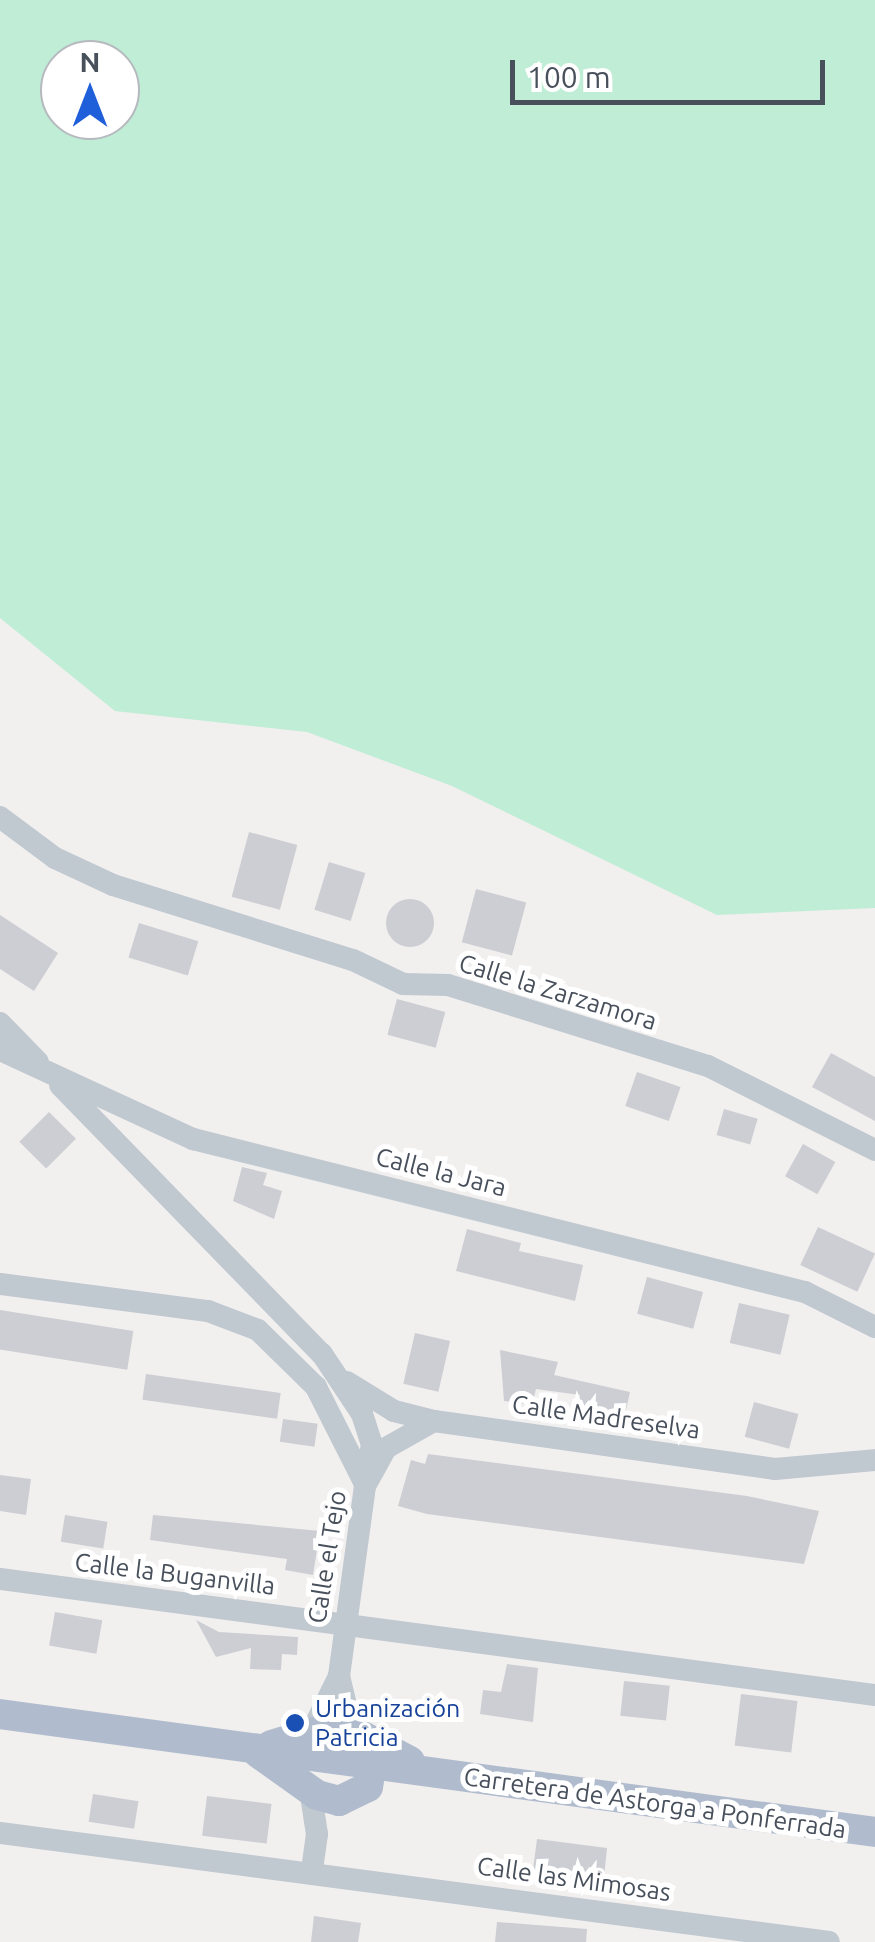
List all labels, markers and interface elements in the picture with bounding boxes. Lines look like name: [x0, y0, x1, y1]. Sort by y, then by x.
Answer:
north arrow: [40, 40, 140, 140]
scale bar: [515, 40, 830, 102]
text: N: [80, 46, 100, 77]
text: 100 m: [527, 60, 611, 94]
street label: Calle la Zarzamora: [455, 948, 661, 1036]
street label: Calle la Jara: [373, 1141, 509, 1203]
street label: Calle Madreselva: [510, 1389, 702, 1445]
street label: Calle el Tejo: [302, 1488, 352, 1626]
street label: Calle la Buganvilla: [73, 1547, 277, 1601]
place label: Urbanización Patricia: [315, 1694, 460, 1753]
marker: Urbanización Patricia: [284, 1712, 306, 1734]
street label: Carretera de Astorga a Ponferrada: [462, 1761, 848, 1845]
street label: Calle las Mimosas: [475, 1851, 673, 1907]

